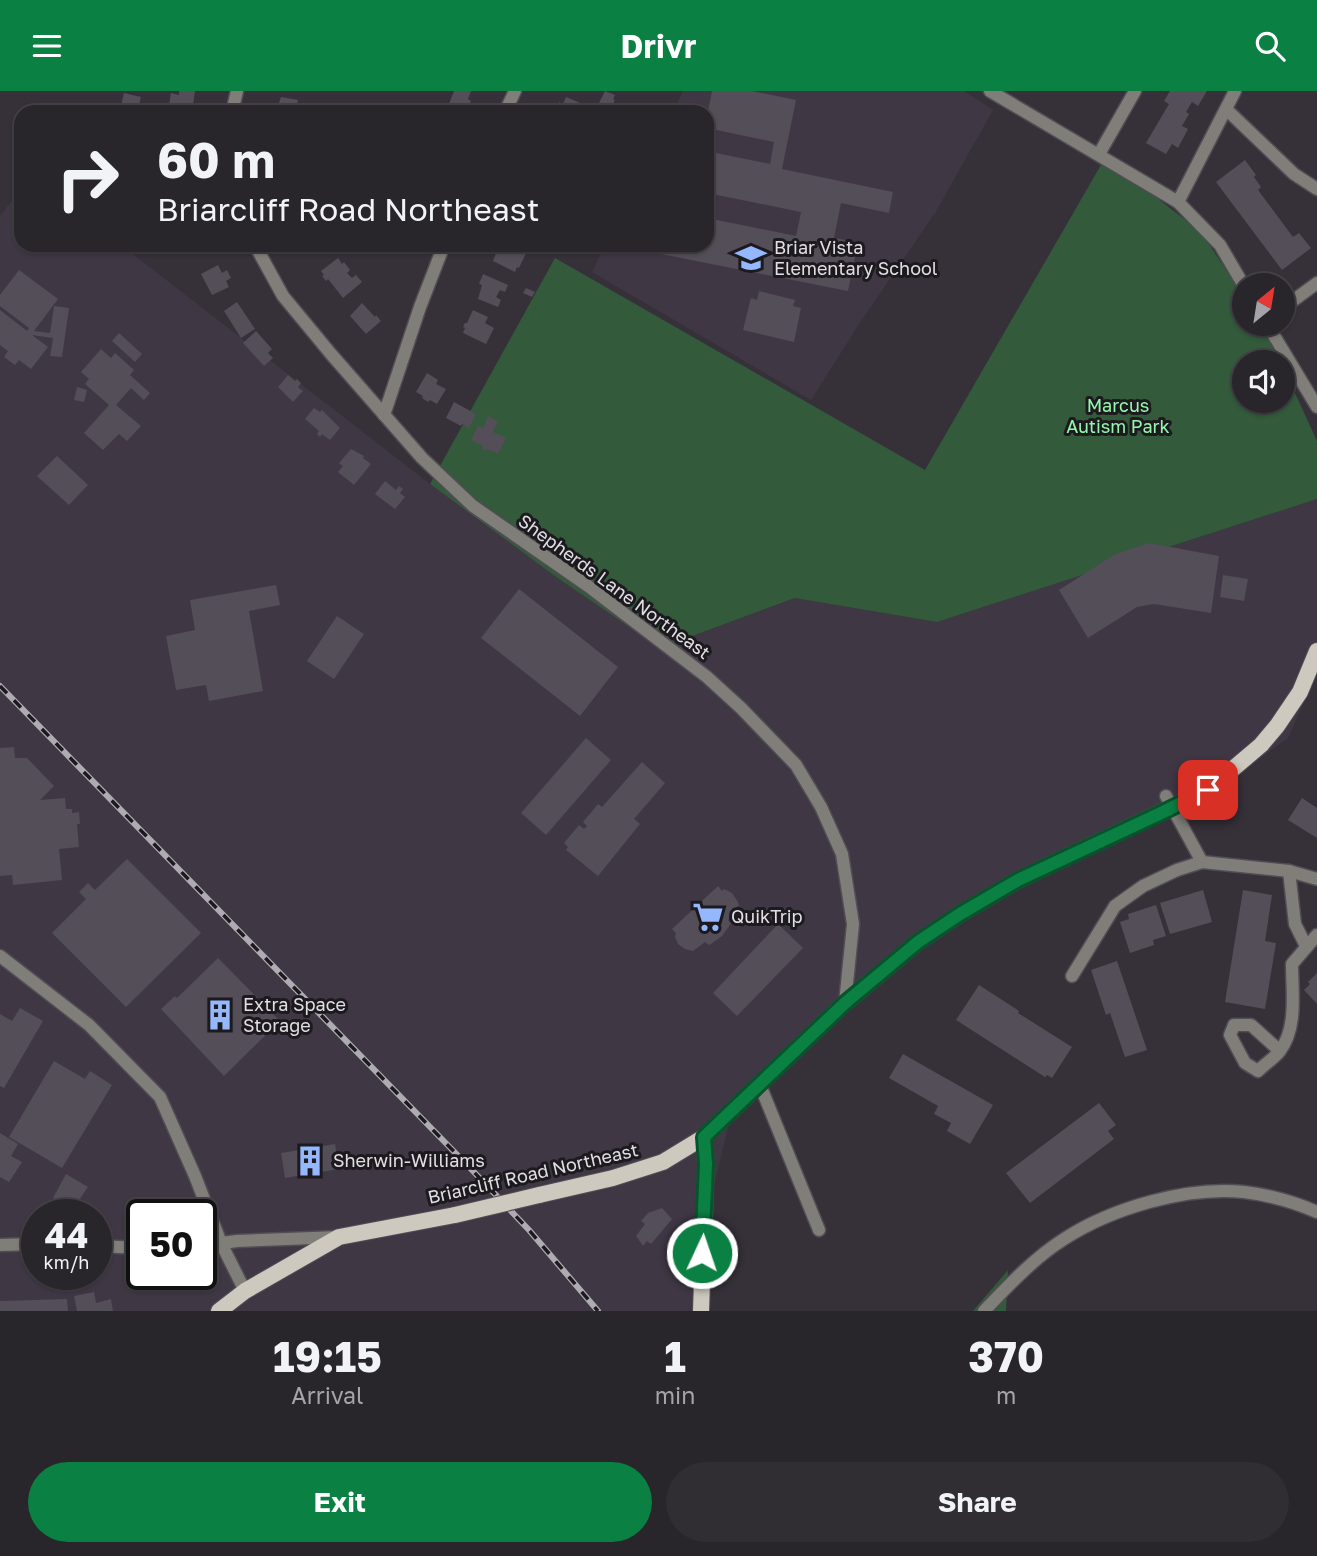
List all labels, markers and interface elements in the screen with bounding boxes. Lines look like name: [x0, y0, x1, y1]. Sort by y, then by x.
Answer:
icon: menu: [28, 27, 66, 65]
text: Drivr: [621, 27, 696, 65]
icon: search: [1251, 27, 1289, 65]
text: 60 m: [157, 130, 275, 189]
icon: right: [42, 133, 133, 224]
text: Briarcliff Road Northeast: [157, 190, 540, 228]
place label: Briar Vista Elementary School: [774, 236, 938, 279]
school or university icon: Briar Vista Elementary School: [734, 241, 768, 275]
north arrow: [1232, 273, 1295, 336]
map controls: [1232, 273, 1295, 413]
button: sound: [1232, 350, 1295, 413]
park label: Marcus Autism Park: [1066, 394, 1170, 437]
street label: Shepherds Lane Northeast: [514, 509, 715, 663]
pin: [1178, 760, 1238, 820]
icon: arrive: [1189, 771, 1227, 809]
supermarket icon: QuikTrip: [691, 900, 725, 934]
place label: QuikTrip: [731, 905, 803, 927]
place label: Extra Space Storage: [243, 993, 346, 1036]
building icon: Extra Space Storage: [203, 998, 237, 1032]
street label: Briarcliff Road Northeast: [425, 1138, 640, 1208]
building icon: Sherwin-Williams: [293, 1144, 327, 1178]
place label: Sherwin-Williams: [333, 1149, 485, 1171]
speed limit sign: 50: [126, 1199, 217, 1290]
text: 44: [45, 1214, 88, 1256]
position arrow: [665, 1216, 739, 1290]
text: km/h: [44, 1251, 89, 1273]
text: 19:15: [273, 1331, 382, 1381]
text: 1: [664, 1331, 686, 1381]
text: 370: [968, 1331, 1044, 1381]
text: Arrival: [291, 1381, 363, 1409]
text: min: [655, 1381, 695, 1409]
text: m: [996, 1381, 1016, 1409]
button: Exit: [28, 1462, 652, 1542]
button: Share: [666, 1462, 1289, 1542]

